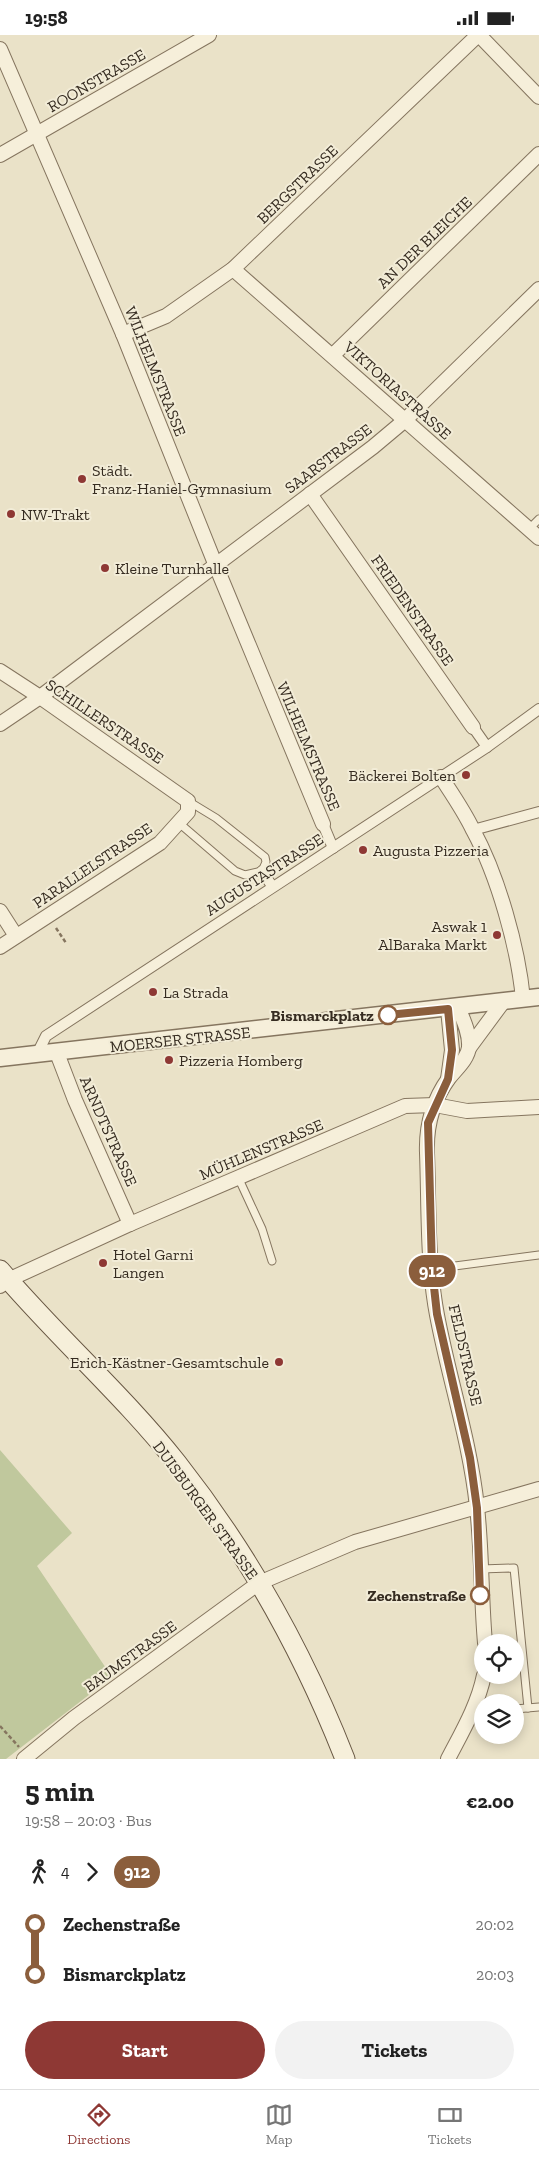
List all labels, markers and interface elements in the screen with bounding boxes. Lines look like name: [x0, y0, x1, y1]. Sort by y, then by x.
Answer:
text: 19:58: [25, 6, 68, 29]
street label: ROONSTRASSE: [44, 45, 149, 116]
street label: BERGSTRASSE: [253, 141, 342, 228]
street label: AN DER BLEICHE: [373, 192, 476, 292]
street label: WILHELMSTRASSE: [121, 304, 190, 439]
street label: VIKTORIASTRASSE: [339, 337, 455, 443]
street label: SAARSTRASSE: [281, 420, 376, 497]
place label: Städt. Franz-Haniel-Gymnasium: [92, 461, 272, 498]
marker: Städt. Franz-Haniel-Gymnasium: [76, 473, 88, 485]
place label: NW-Trakt: [21, 505, 90, 524]
marker: NW-Trakt: [5, 508, 17, 520]
street label: FRIEDENSTRASSE: [367, 551, 458, 669]
place label: Kleine Turnhalle: [115, 559, 229, 578]
marker: Kleine Turnhalle: [99, 562, 111, 574]
street label: SCHILLERSTRASSE: [42, 675, 167, 768]
street label: WILHELMSTRASSE: [273, 679, 344, 814]
place label: Bäckerei Bolten: [349, 766, 457, 785]
marker: Bäckerei Bolten: [460, 769, 472, 781]
street label: PARALLELSTRASSE: [29, 818, 156, 912]
street label: AUGUSTASTRASSE: [202, 829, 327, 920]
place label: Augusta Pizzeria: [373, 841, 489, 860]
marker: Augusta Pizzeria: [357, 844, 369, 856]
place label: Aswak 1 AlBaraka Markt: [378, 917, 487, 954]
marker: Aswak 1 AlBaraka Markt: [491, 929, 503, 941]
place label: La Strada: [163, 983, 229, 1002]
marker: La Strada: [147, 986, 159, 998]
marker: Bismarckplatz: [378, 1005, 398, 1025]
place label: Bismarckplatz: [271, 1006, 374, 1025]
street label: MOERSER STRASSE: [109, 1023, 251, 1056]
place label: Pizzeria Homberg: [179, 1051, 303, 1070]
marker: Pizzeria Homberg: [163, 1054, 175, 1066]
street label: ARNDTSTRASSE: [76, 1073, 141, 1189]
street label: MÜHLENSTRASSE: [196, 1115, 326, 1184]
place label: Hotel Garni Langen: [113, 1245, 194, 1282]
line badge: 912: [403, 1255, 461, 1287]
marker: Hotel Garni Langen: [97, 1257, 109, 1269]
text: 912: [419, 1260, 445, 1282]
street label: FELDSTRASSE: [445, 1303, 486, 1408]
place label: Erich-Kästner-Gesamtschule: [70, 1353, 269, 1372]
marker: Erich-Kästner-Gesamtschule: [273, 1356, 285, 1368]
street label: DUISBURGER STRASSE: [149, 1437, 262, 1583]
marker: Zechenstraße: [470, 1585, 490, 1605]
place label: Zechenstraße: [367, 1586, 466, 1605]
street label: BAUMSTRASSE: [80, 1616, 180, 1696]
map controls: [474, 1634, 524, 1744]
button: locate: [474, 1634, 524, 1684]
button: layers: [474, 1694, 524, 1744]
text: 5 min: [25, 1775, 94, 1808]
text: €2.00: [466, 1790, 514, 1813]
text: 19:58 – 20:03 · Bus: [25, 1811, 152, 1830]
icon: walk: [25, 1858, 53, 1886]
icon: forward: [78, 1858, 106, 1886]
text: 912: [124, 1861, 150, 1883]
text: 4: [61, 1862, 70, 1881]
text: Zechenstraße: [63, 1913, 180, 1936]
text: 20:02: [476, 1915, 514, 1934]
text: Bismarckplatz: [63, 1963, 186, 1986]
text: 20:03: [476, 1965, 514, 1984]
button: Start: [25, 2021, 265, 2079]
button: Tickets: [275, 2021, 514, 2079]
tab: Directions: [67, 2101, 130, 2148]
tab: Map: [265, 2101, 293, 2148]
tab: Tickets: [428, 2101, 472, 2148]

